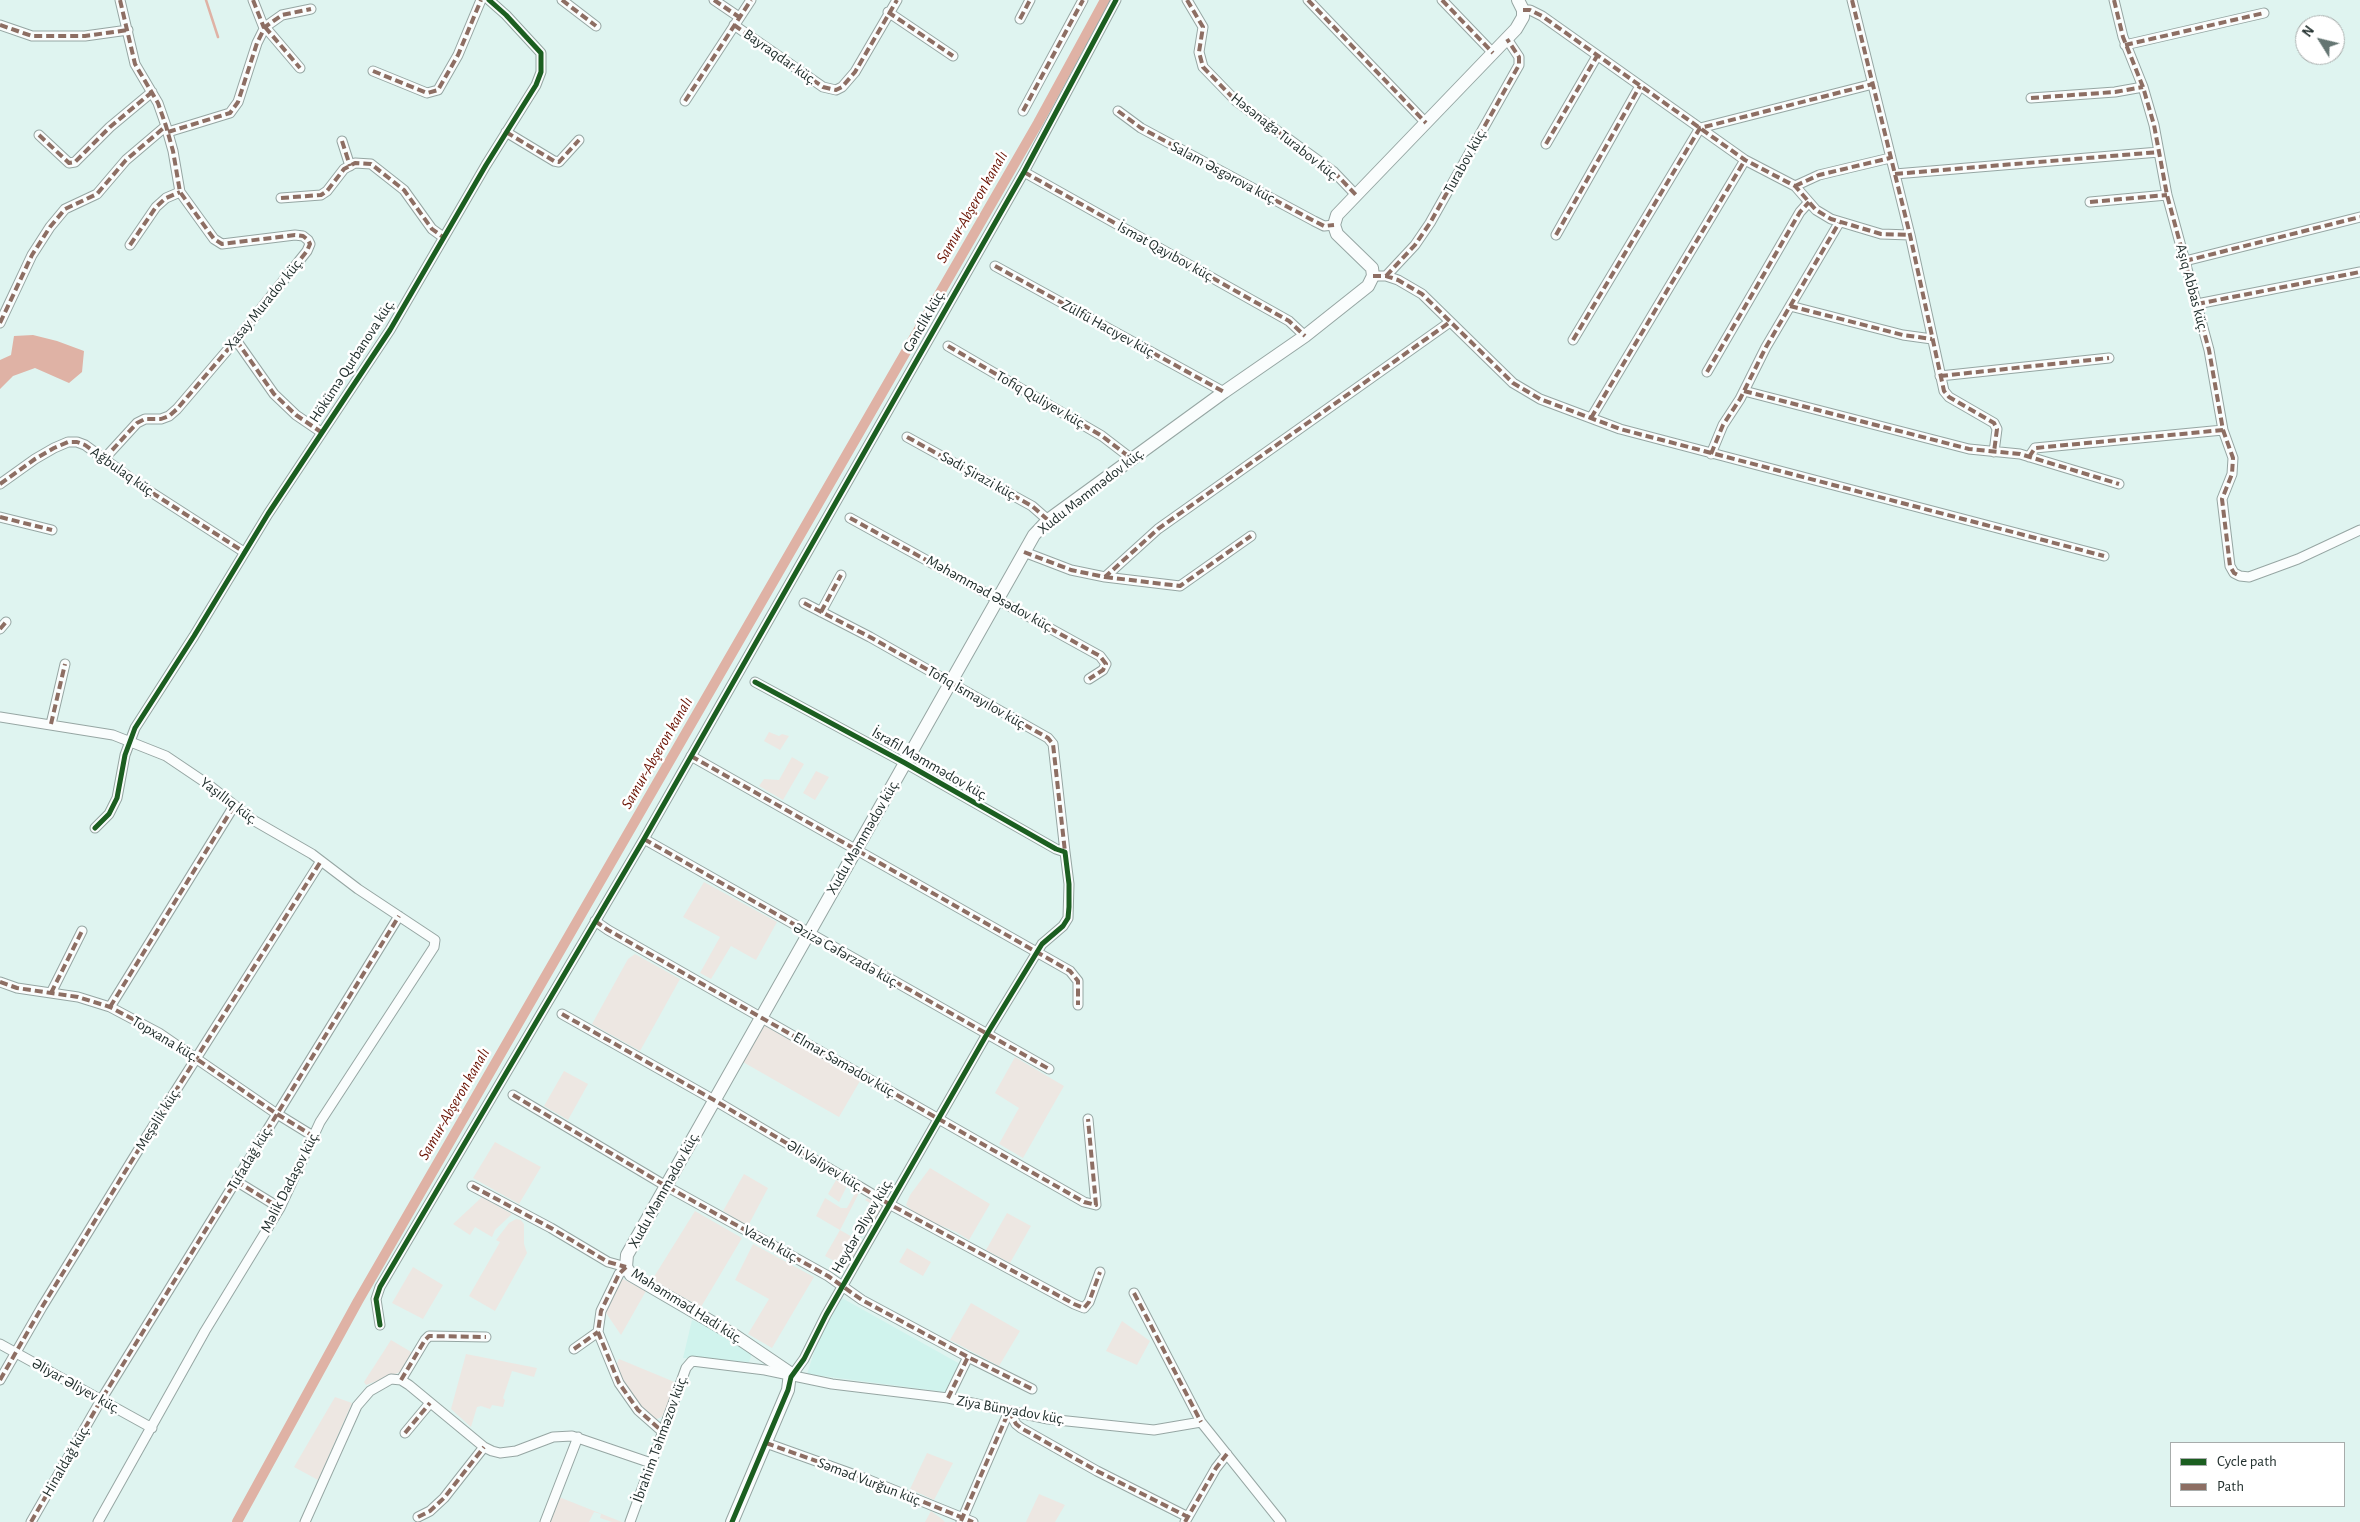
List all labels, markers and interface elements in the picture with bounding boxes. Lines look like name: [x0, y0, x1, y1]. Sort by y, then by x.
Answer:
north arrow: [2295, 15, 2345, 65]
text: N: [2300, 24, 2317, 40]
street label: Bayraqdar küç.: [740, 25, 820, 89]
street label: Həsənağa Turabov küç.: [1227, 89, 1343, 185]
street label: Turabov küç.: [1440, 125, 1490, 197]
street label: Salam Əsgərova küç.: [1168, 137, 1280, 209]
water label: Samur-Abşeron kanalı: [932, 148, 1012, 266]
street label: İsmət Qayıbov küç.: [1114, 218, 1218, 286]
street label: Aşıq Abbas küç.: [2172, 242, 2212, 334]
street label: Xasay Muradov küç.: [221, 254, 307, 354]
street label: Gənclik küç.: [899, 287, 949, 355]
street label: Hökümə Qurbanova küç.: [305, 296, 399, 426]
street label: Zülfü Hacıyev küç.: [1059, 296, 1159, 362]
street label: Tofiq Quliyev küç.: [993, 367, 1089, 433]
street label: Ağbulaq küç.: [87, 443, 159, 501]
street label: Xudu Məmmədov küç.: [1034, 444, 1148, 538]
street label: Sədi Şirazi küç.: [937, 447, 1021, 505]
street label: Məhəmməd Əsədov küç.: [923, 551, 1057, 637]
street label: Tofiq İsmayılov küç.: [924, 662, 1030, 734]
water label: Samur-Abşeron kanalı: [617, 694, 697, 812]
street label: İsrafil Məmmədov küç.: [869, 723, 991, 805]
street label: Yaşıllıq küç.: [197, 774, 261, 828]
street label: Xudu Məmmədov küç.: [823, 776, 903, 898]
street label: Əzizə Cəfərzadə küç.: [790, 918, 902, 992]
street label: Topxana küç.: [128, 1012, 202, 1066]
street label: Elmar Səmədov küç.: [790, 1028, 900, 1102]
water label: Samur-Abşeron kanalı: [414, 1045, 494, 1163]
street label: Meşəlik küç.: [132, 1084, 184, 1154]
street label: Tufadağ küç.: [224, 1122, 276, 1194]
street label: Məlik Dadaşov küç.: [257, 1128, 323, 1236]
street label: Xudu Məmmədov küç.: [625, 1129, 703, 1251]
street label: Əli Vəliyev küç.: [783, 1136, 867, 1196]
street label: Heydər Əliyev küç.: [828, 1175, 896, 1277]
street label: Vazeh küç.: [740, 1221, 802, 1267]
street label: Məhəmməd Hadi küç.: [628, 1264, 746, 1348]
street label: Əliyar Əliyev küç.: [28, 1354, 124, 1418]
street label: İbrahim Təhməzov küç.: [629, 1373, 691, 1505]
street label: Ziya Bünyadov küç.: [955, 1392, 1067, 1428]
street label: Hinaldağ küç.: [38, 1422, 94, 1500]
legend: [2170, 1442, 2345, 1507]
street label: Səməd Vurğun küç.: [815, 1454, 925, 1510]
text: Cycle path: [2217, 1454, 2277, 1469]
text: Path: [2217, 1479, 2244, 1494]

